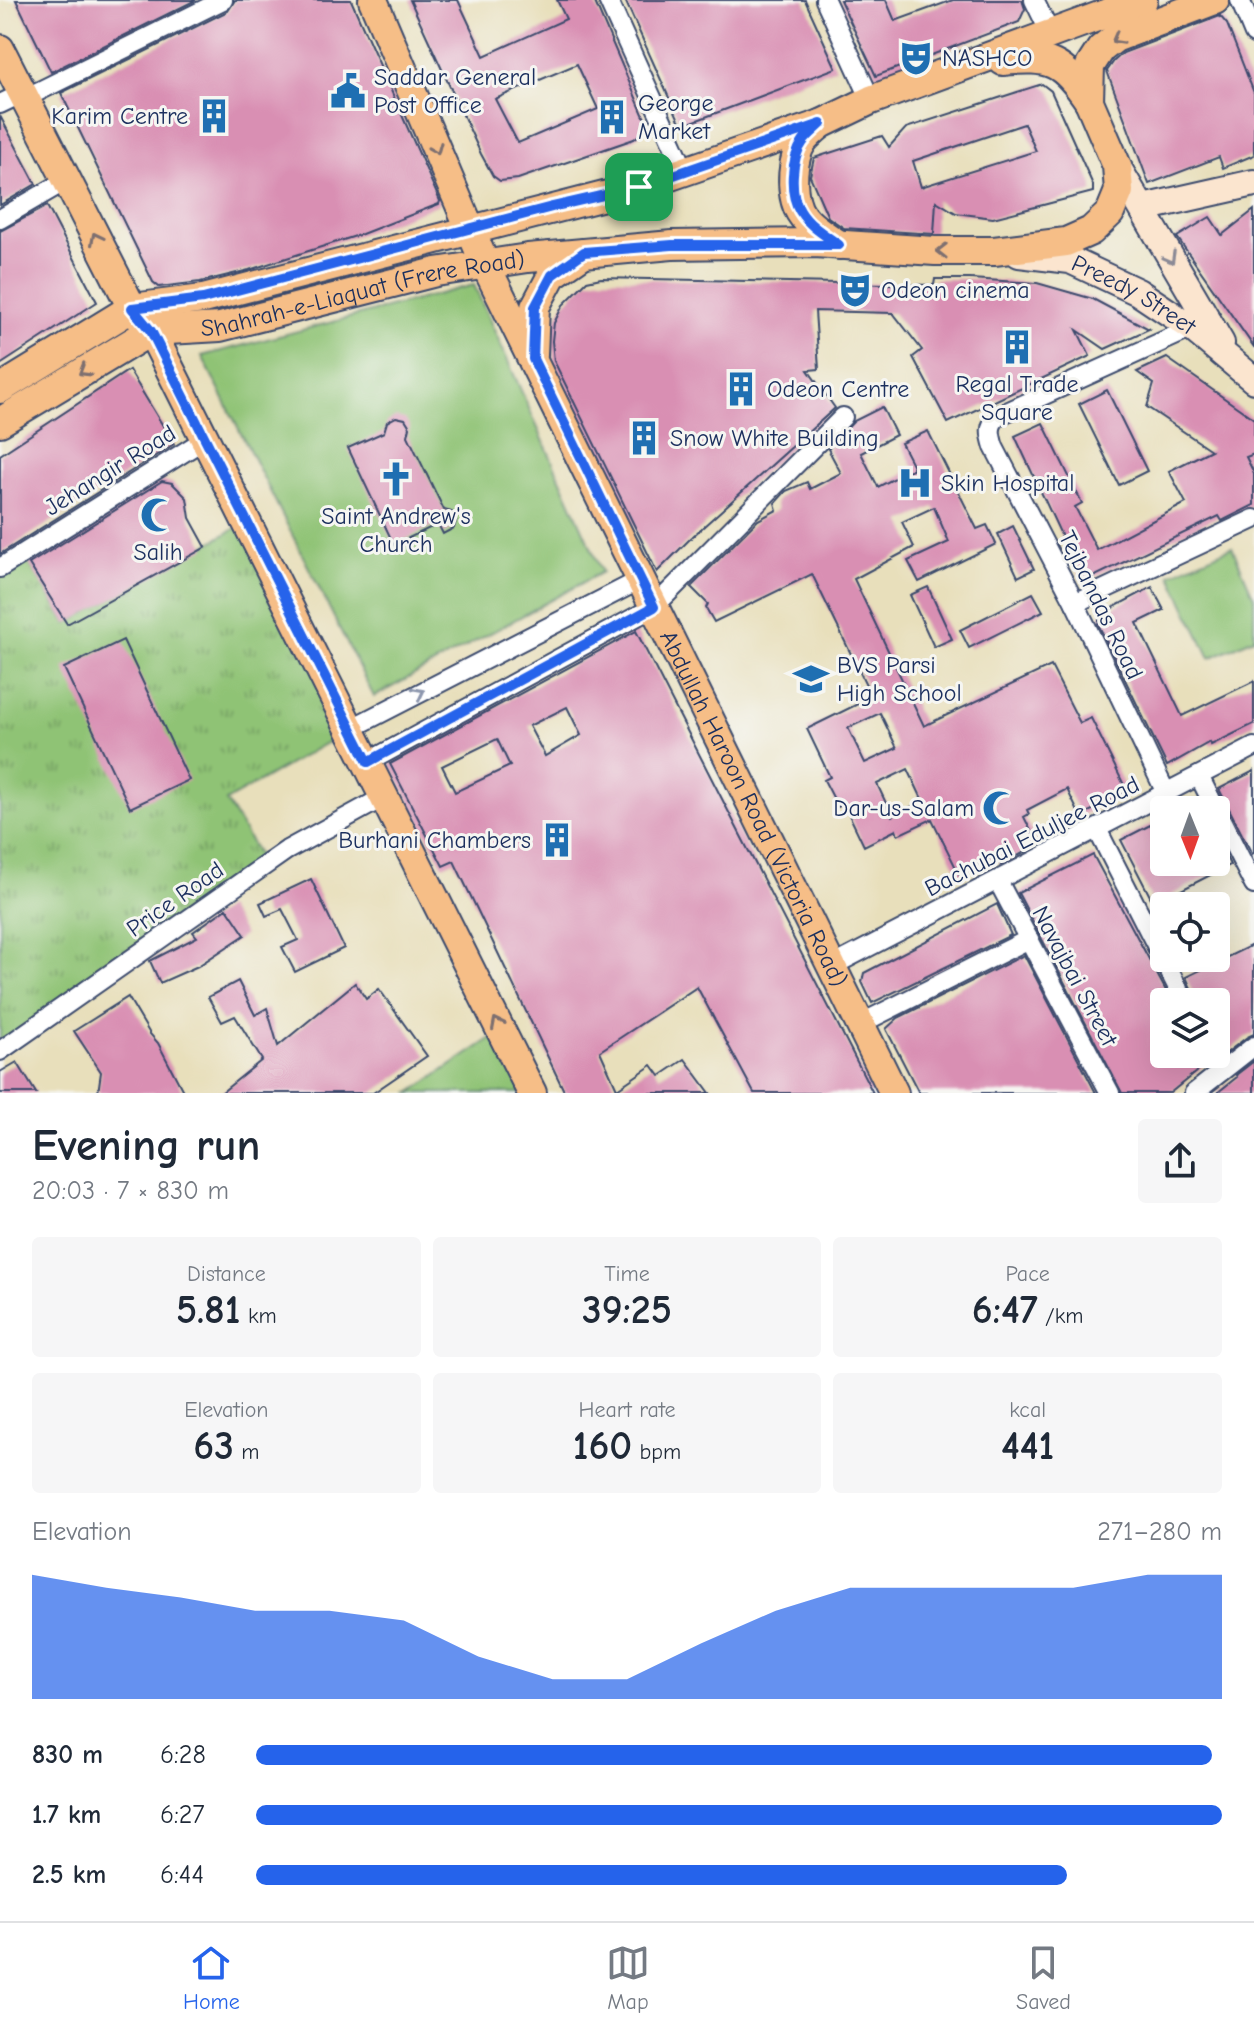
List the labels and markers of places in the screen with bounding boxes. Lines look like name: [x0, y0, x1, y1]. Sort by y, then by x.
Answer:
theatre icon: NASHCO: [897, 39, 935, 77]
place label: NASHCO: [942, 44, 1033, 72]
place label: Saddar General Post Office: [374, 63, 536, 119]
public building icon: Saddar General Post Office: [329, 72, 367, 110]
place label: George Market: [638, 89, 713, 145]
building icon: Karim Centre: [195, 97, 233, 135]
building icon: George Market: [593, 98, 631, 136]
place label: Karim Centre: [51, 102, 188, 130]
pin: [605, 153, 673, 221]
theatre icon: Odeon cinema: [836, 271, 874, 309]
place label: Odeon cinema: [881, 276, 1030, 304]
building icon: Regal Trade Square: [998, 328, 1036, 366]
building icon: Odeon Centre: [722, 370, 760, 408]
place label: Regal Trade Square: [955, 370, 1079, 426]
place label: Odeon Centre: [767, 375, 909, 403]
building icon: Snow White Building: [625, 419, 663, 457]
place label: Snow White Building: [670, 424, 879, 452]
church icon: Saint Andrew's Church: [377, 460, 415, 498]
hospital icon: Skin Hospital: [896, 464, 934, 502]
place label: Skin Hospital: [941, 469, 1074, 497]
mosque icon: Salih: [139, 496, 177, 534]
place label: Saint Andrew's Church: [321, 502, 471, 558]
place label: Salih: [133, 538, 183, 566]
place label: BVS Parsi High School: [837, 651, 962, 707]
school or university icon: BVS Parsi High School: [792, 660, 830, 698]
mosque icon: Dar-us-Salam: [981, 789, 1019, 827]
place label: Dar-us-Salam: [833, 794, 974, 822]
building icon: Burhani Chambers: [538, 821, 576, 859]
place label: Burhani Chambers: [338, 826, 531, 854]

